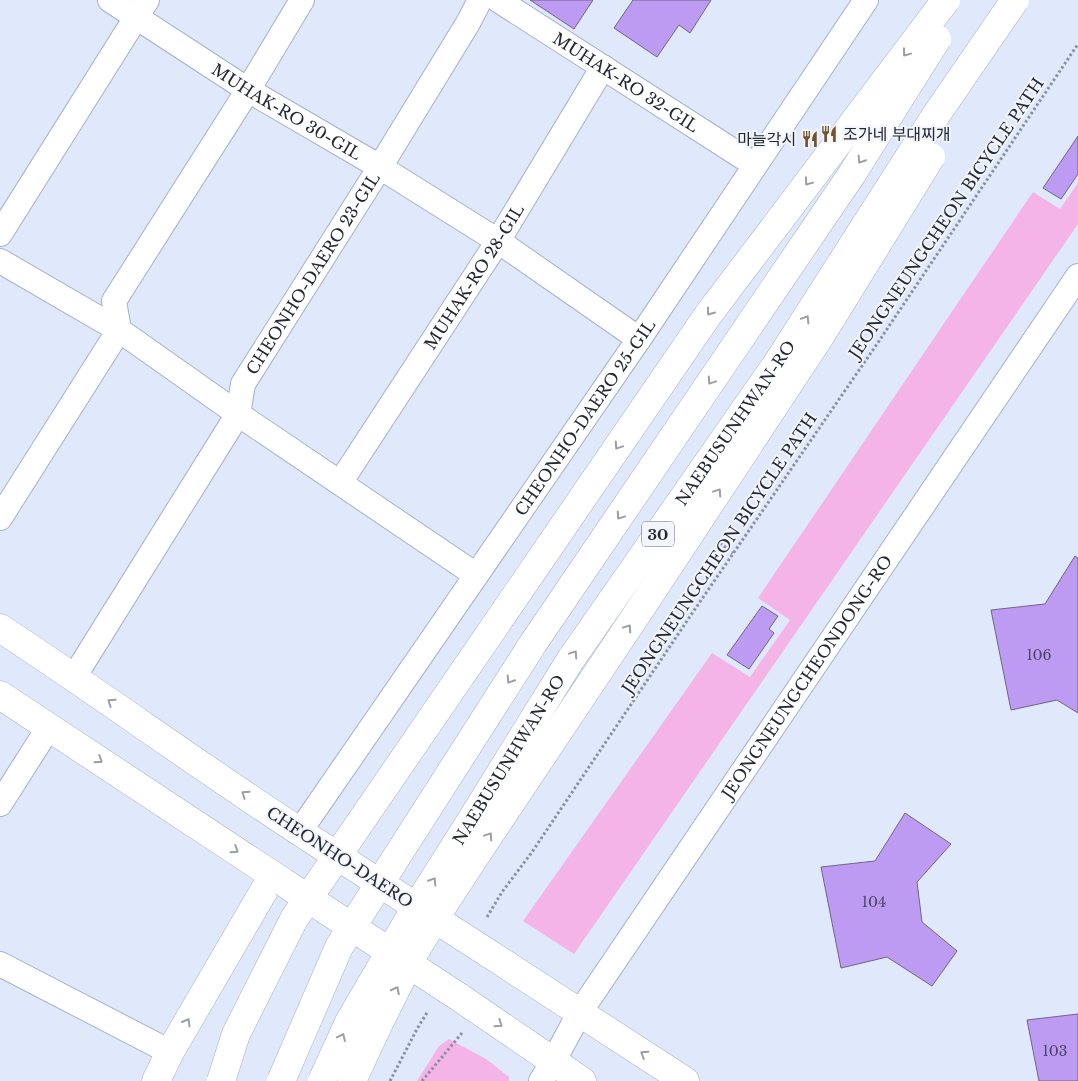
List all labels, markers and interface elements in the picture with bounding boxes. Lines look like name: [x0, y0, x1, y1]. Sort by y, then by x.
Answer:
street label: MUHAK-RO 32-GIL: [549, 28, 703, 136]
one-way arrow: [904, 47, 912, 56]
street label: MUHAK-RO 30-GIL: [208, 59, 365, 164]
street label: JEONGNEUNGCHEON BICYCLE PATH: [843, 74, 1048, 364]
restaurant icon: 조가네 부대찌개: [819, 124, 839, 144]
place label: 조가네 부대찌개: [843, 124, 951, 144]
place label: 마늘각시: [737, 129, 796, 149]
restaurant icon: 마늘각시: [800, 129, 820, 149]
one-way arrow: [858, 154, 867, 163]
street label: CHEONHO-DAERO 23-GIL: [242, 169, 384, 378]
one-way arrow: [806, 176, 814, 185]
street label: MUHAK-RO 28-GIL: [420, 200, 528, 353]
one-way arrow: [707, 306, 716, 316]
street label: CHEONHO-DAERO 25-GIL: [510, 315, 659, 520]
one-way arrow: [800, 315, 809, 325]
street label: NAEBUSUNHWAN-RO: [671, 337, 799, 509]
one-way arrow: [708, 376, 717, 385]
street label: JEONGNEUNGCHEON BICYCLE PATH: [616, 409, 821, 699]
one-way arrow: [615, 440, 624, 450]
one-way arrow: [711, 489, 721, 498]
one-way arrow: [617, 510, 626, 520]
road number: 30: [642, 522, 674, 546]
street label: JEONGNEUNGCHEONDONG-RO: [716, 551, 896, 804]
one-way arrow: [622, 624, 631, 634]
house number: 106: [1026, 646, 1052, 664]
one-way arrow: [568, 651, 577, 660]
street label: NAEBUSUNHWAN-RO: [448, 671, 569, 848]
one-way arrow: [507, 674, 516, 683]
one-way arrow: [107, 699, 117, 708]
one-way arrow: [94, 754, 103, 764]
one-way arrow: [241, 791, 250, 800]
street label: CHEONHO-DAERO: [263, 802, 417, 912]
one-way arrow: [483, 832, 492, 841]
one-way arrow: [229, 844, 238, 853]
one-way arrow: [426, 877, 436, 886]
house number: 104: [862, 893, 886, 911]
one-way arrow: [390, 986, 400, 995]
one-way arrow: [494, 1018, 503, 1028]
one-way arrow: [180, 1019, 190, 1028]
one-way arrow: [336, 1033, 346, 1042]
house number: 103: [1043, 1042, 1067, 1060]
one-way arrow: [641, 1051, 650, 1060]

